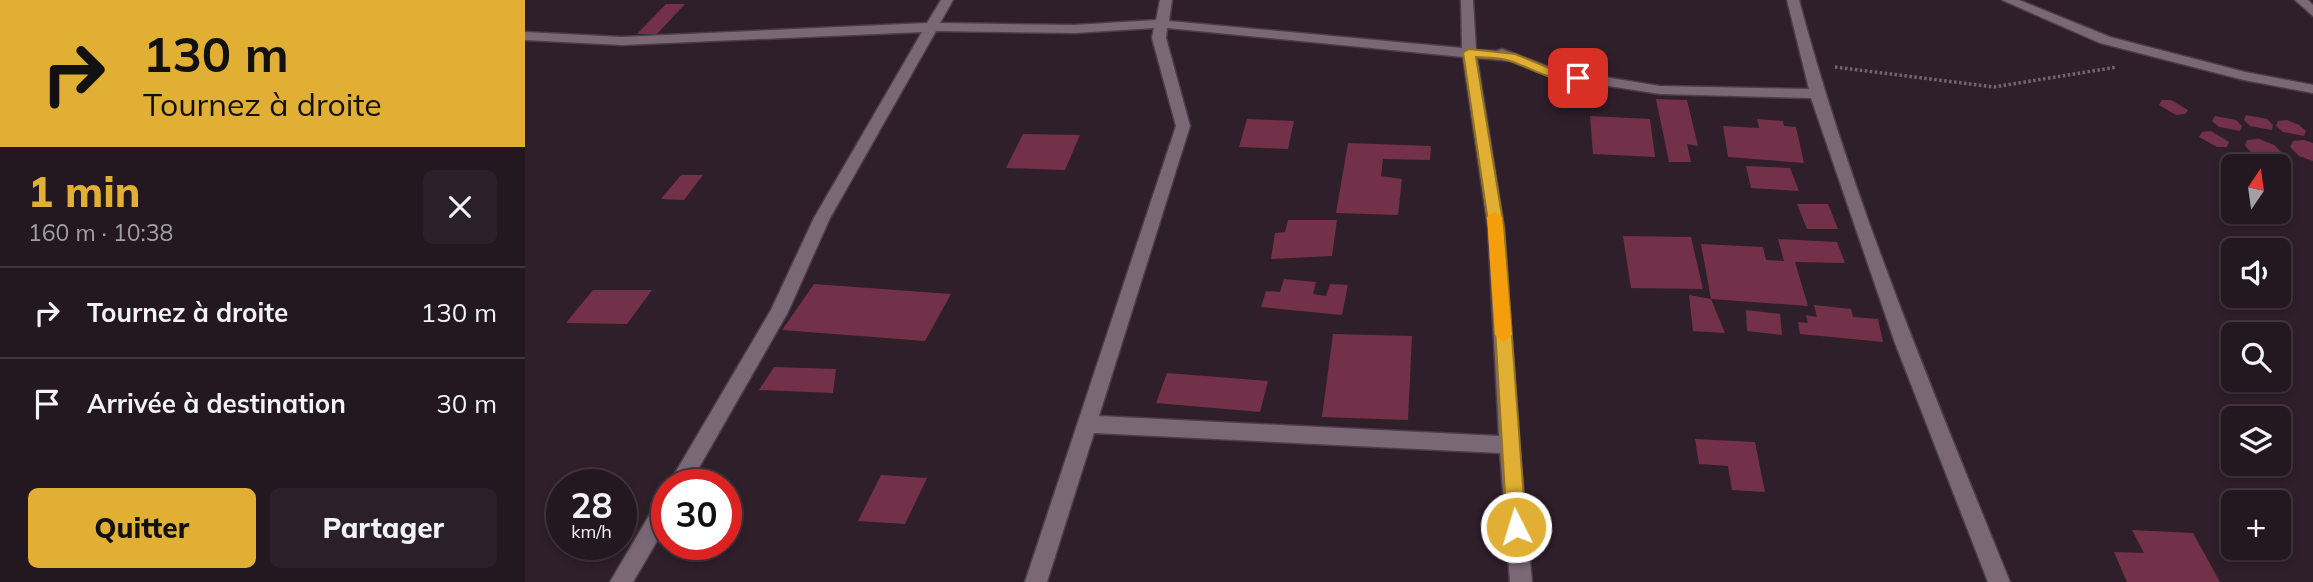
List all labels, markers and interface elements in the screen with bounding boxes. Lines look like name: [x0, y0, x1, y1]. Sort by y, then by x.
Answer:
text: 130 m: [143, 23, 289, 84]
icon: right: [28, 28, 119, 119]
pin: [1548, 48, 1608, 108]
icon: arrive: [1559, 59, 1597, 97]
text: Tournez à droite: [143, 84, 382, 124]
north arrow: [2221, 154, 2291, 224]
map controls: [2221, 154, 2291, 560]
text: 1 min: [28, 165, 141, 218]
button: close: [423, 170, 497, 244]
text: 160 m · 10:38: [28, 218, 173, 247]
button: sound: [2221, 238, 2291, 308]
icon: right: [28, 294, 66, 332]
text: Tournez à droite: [87, 296, 288, 329]
text: 130 m: [421, 296, 497, 329]
button: search: [2221, 322, 2291, 392]
icon: arrive: [28, 385, 66, 423]
text: Arrivée à destination: [87, 387, 346, 420]
text: 30 m: [436, 387, 497, 420]
button: layers: [2221, 406, 2291, 476]
speed limit sign: 30: [651, 469, 742, 560]
text: 28: [570, 483, 613, 527]
button: Quitter: [28, 488, 256, 568]
button: Partager: [270, 488, 497, 568]
position arrow: [1479, 490, 1553, 564]
button: +: [2221, 490, 2291, 560]
text: km/h: [571, 520, 612, 543]

